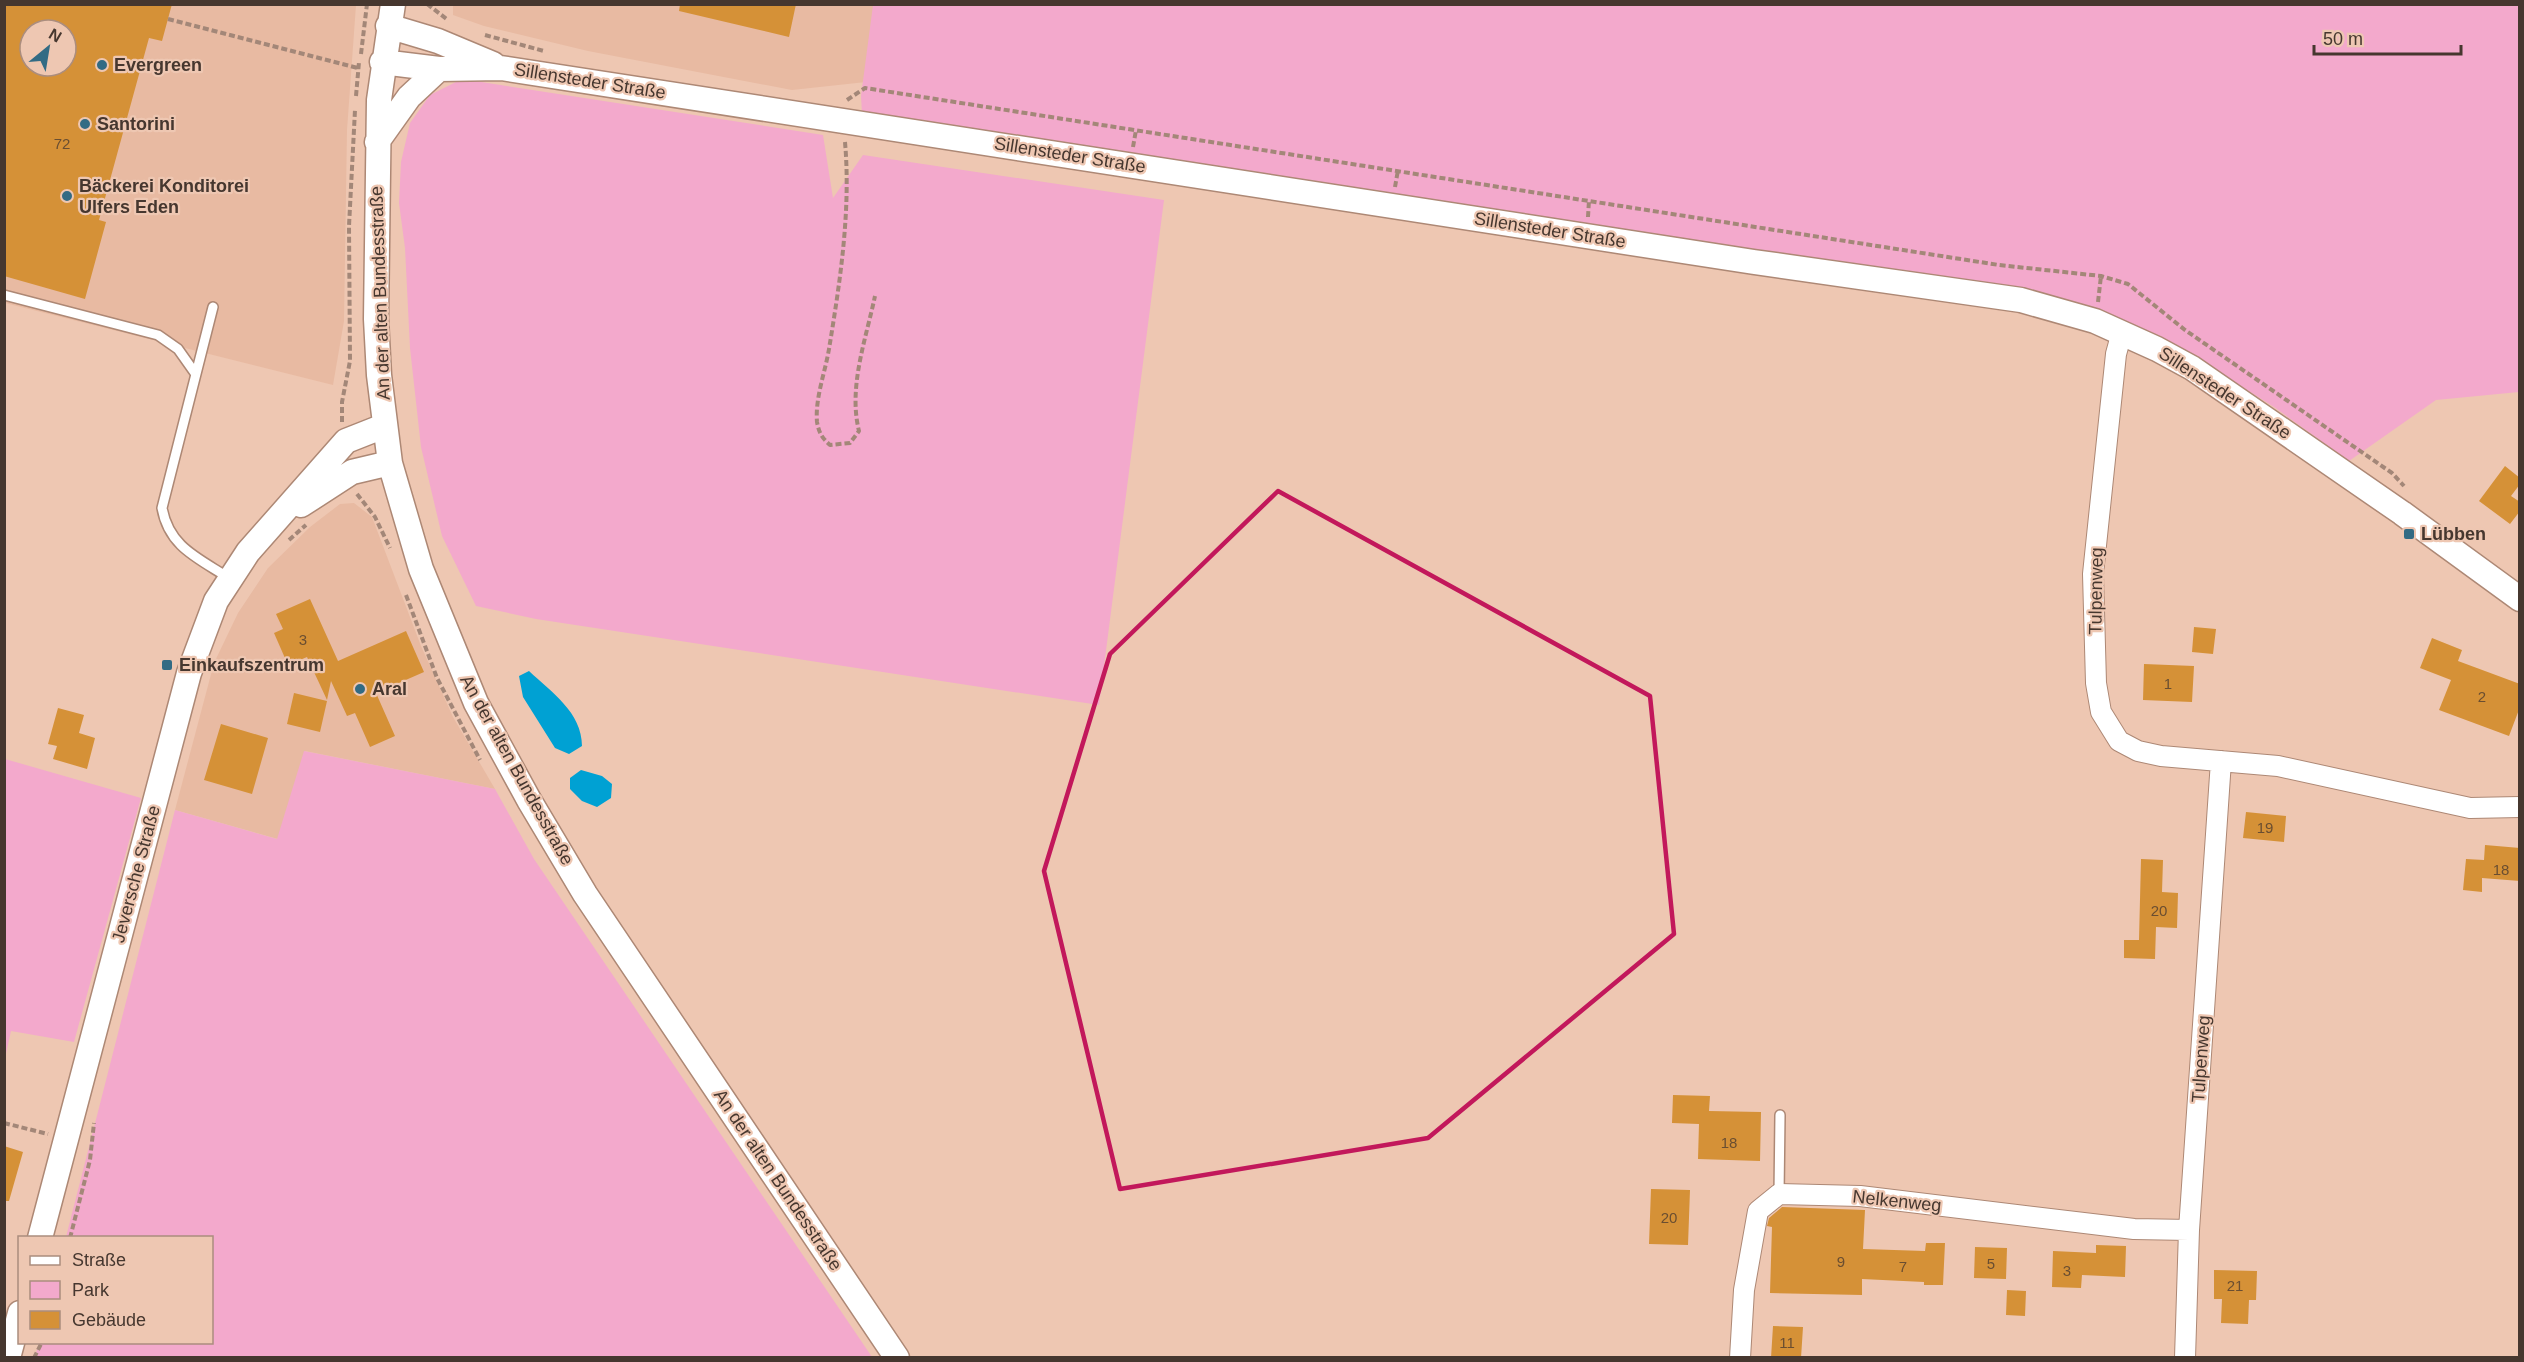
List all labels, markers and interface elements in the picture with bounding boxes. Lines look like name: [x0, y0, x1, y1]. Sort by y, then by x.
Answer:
north arrow: [18, 18, 78, 78]
scale bar: [2314, 18, 2461, 56]
text: N: [46, 25, 65, 46]
text: 50 m: [2323, 29, 2363, 49]
place label: Evergreen: [114, 55, 202, 75]
marker: Evergreen: [95, 58, 109, 72]
street label: Sillensteder Straße: [513, 59, 667, 103]
place label: Santorini: [97, 114, 175, 134]
marker: Santorini: [78, 117, 92, 131]
street label: Sillensteder Straße: [993, 133, 1147, 177]
house number: 72: [54, 135, 70, 152]
place label: Bäckerei Konditorei Ulfers Eden: [79, 176, 249, 217]
street label: An der alten Bundesstraße: [366, 186, 394, 400]
marker: Bäckerei Konditorei Ulfers Eden: [60, 189, 74, 203]
street label: Sillensteder Straße: [1473, 208, 1627, 252]
street label: Sillensteder Straße: [2155, 343, 2295, 443]
place label: Lübben: [2421, 524, 2486, 544]
marker: Lübben: [2402, 527, 2416, 541]
street label: Tulpenweg: [2085, 547, 2107, 635]
house number: 3: [299, 631, 307, 648]
place label: Einkaufszentrum: [179, 655, 324, 675]
marker: Einkaufszentrum: [160, 658, 174, 672]
street label: An der alten Bundesstraße: [456, 672, 578, 868]
house number: 1: [2164, 675, 2172, 692]
place label: Aral: [372, 679, 407, 699]
marker: Aral: [353, 682, 367, 696]
house number: 2: [2478, 688, 2486, 705]
street label: Jeversche Straße: [108, 803, 164, 945]
house number: 19: [2257, 819, 2273, 836]
house number: 18: [2493, 861, 2509, 878]
house number: 20: [2151, 902, 2167, 919]
street label: Tulpenweg: [2188, 1015, 2214, 1103]
street label: An der alten Bundesstraße: [710, 1086, 846, 1274]
house number: 18: [1721, 1134, 1737, 1151]
street label: Nelkenweg: [1852, 1186, 1942, 1216]
house number: 20: [1661, 1209, 1677, 1226]
legend: [18, 1236, 213, 1344]
text: Straße: [72, 1250, 126, 1270]
house number: 9: [1837, 1253, 1845, 1270]
house number: 5: [1987, 1255, 1995, 1272]
house number: 7: [1899, 1258, 1907, 1275]
house number: 3: [2063, 1262, 2071, 1279]
house number: 21: [2227, 1277, 2243, 1294]
text: Park: [72, 1280, 110, 1300]
text: Gebäude: [72, 1310, 146, 1330]
house number: 11: [1779, 1334, 1795, 1351]

